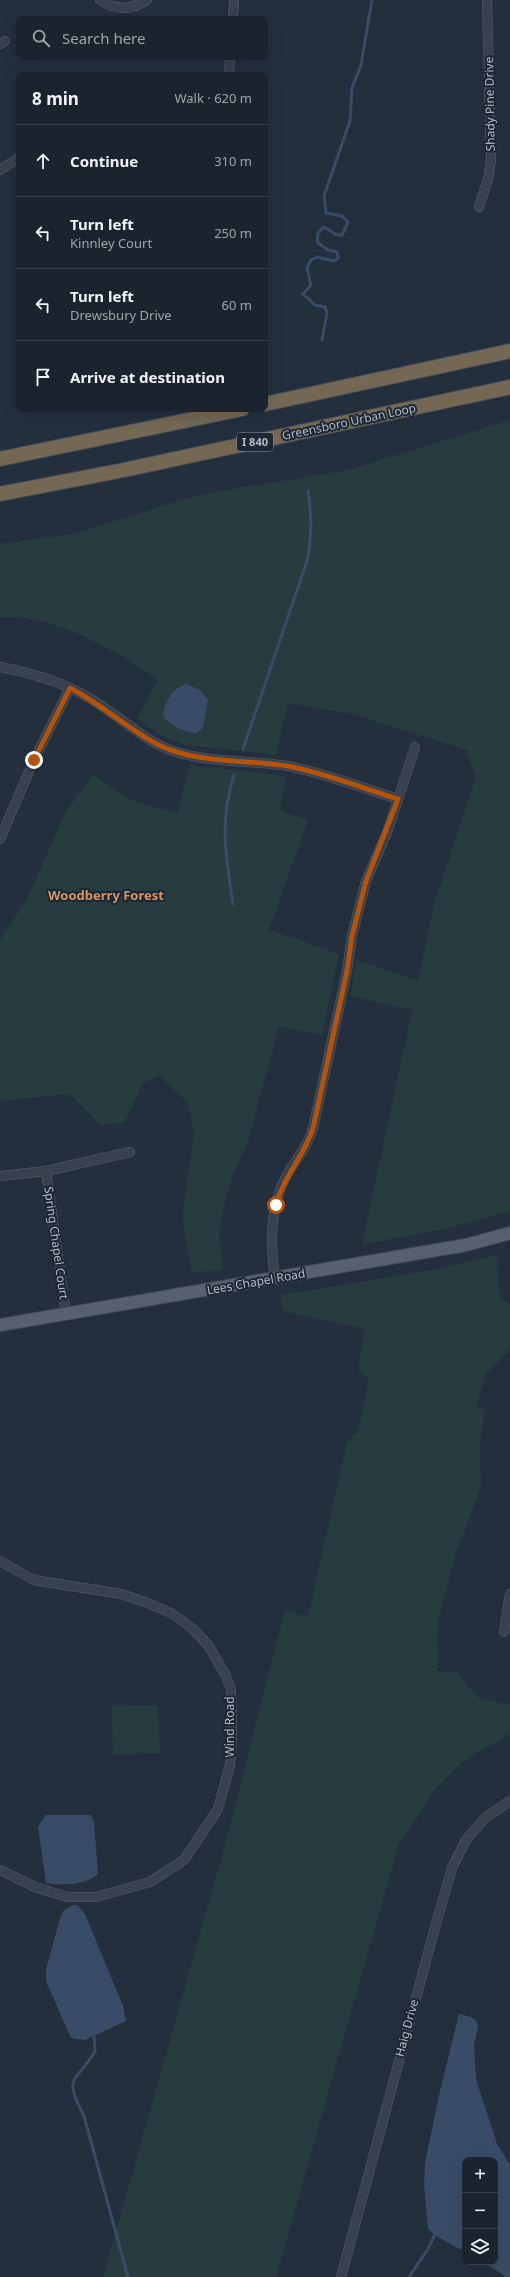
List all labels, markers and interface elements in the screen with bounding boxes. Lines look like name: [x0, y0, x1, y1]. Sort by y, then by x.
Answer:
search box: [16, 16, 268, 60]
icon: search: [30, 27, 52, 49]
text: Search here: [62, 28, 145, 48]
street label: Shady Pine Drive: [480, 56, 499, 152]
text: 8 min: [32, 87, 79, 110]
text: Walk · 620 m: [174, 89, 252, 107]
icon: ahead: [32, 150, 54, 172]
text: Continue: [70, 151, 138, 171]
text: 310 m: [214, 152, 252, 170]
text: Turn left: [70, 214, 134, 234]
icon: left: [32, 222, 54, 244]
text: 250 m: [214, 224, 252, 242]
text: Kinnley Court: [70, 234, 152, 252]
text: Turn left: [70, 286, 134, 306]
icon: left: [32, 294, 54, 316]
text: 60 m: [222, 296, 252, 314]
text: Drewsbury Drive: [70, 306, 172, 324]
icon: arrive: [32, 366, 54, 388]
text: Arrive at destination: [70, 367, 225, 387]
street label: Greensboro Urban Loop: [280, 399, 417, 444]
road number: I 840: [237, 433, 273, 451]
route end: [25, 751, 43, 769]
district label: Woodberry Forest: [48, 886, 164, 904]
street label: Spring Chapel Court: [40, 1186, 73, 1301]
route start: [267, 1196, 285, 1214]
street label: Lees Chapel Road: [205, 1264, 306, 1299]
street label: Wind Road: [221, 1696, 238, 1758]
street label: Haig Drive: [391, 1997, 422, 2059]
map controls: [462, 2157, 498, 2265]
button: +: [462, 2157, 498, 2193]
button: −: [462, 2193, 498, 2229]
button: layers: [462, 2229, 498, 2265]

